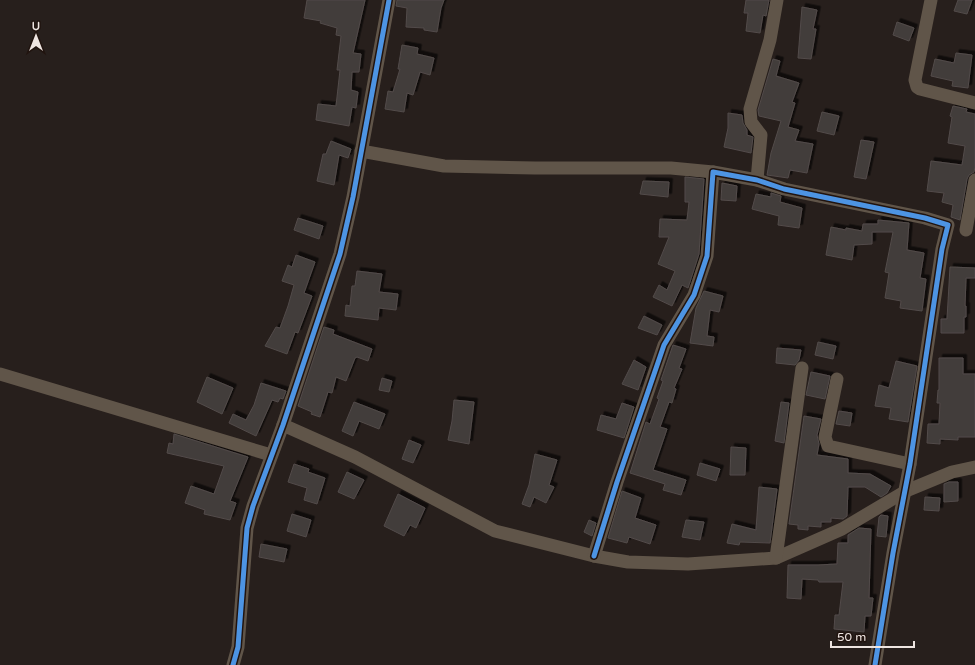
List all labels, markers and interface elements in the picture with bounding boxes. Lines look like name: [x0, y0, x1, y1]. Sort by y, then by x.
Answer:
north arrow: [16, 16, 56, 56]
text: U: [32, 20, 40, 33]
scale bar: [831, 623, 914, 649]
text: 50 m: [837, 630, 866, 644]

